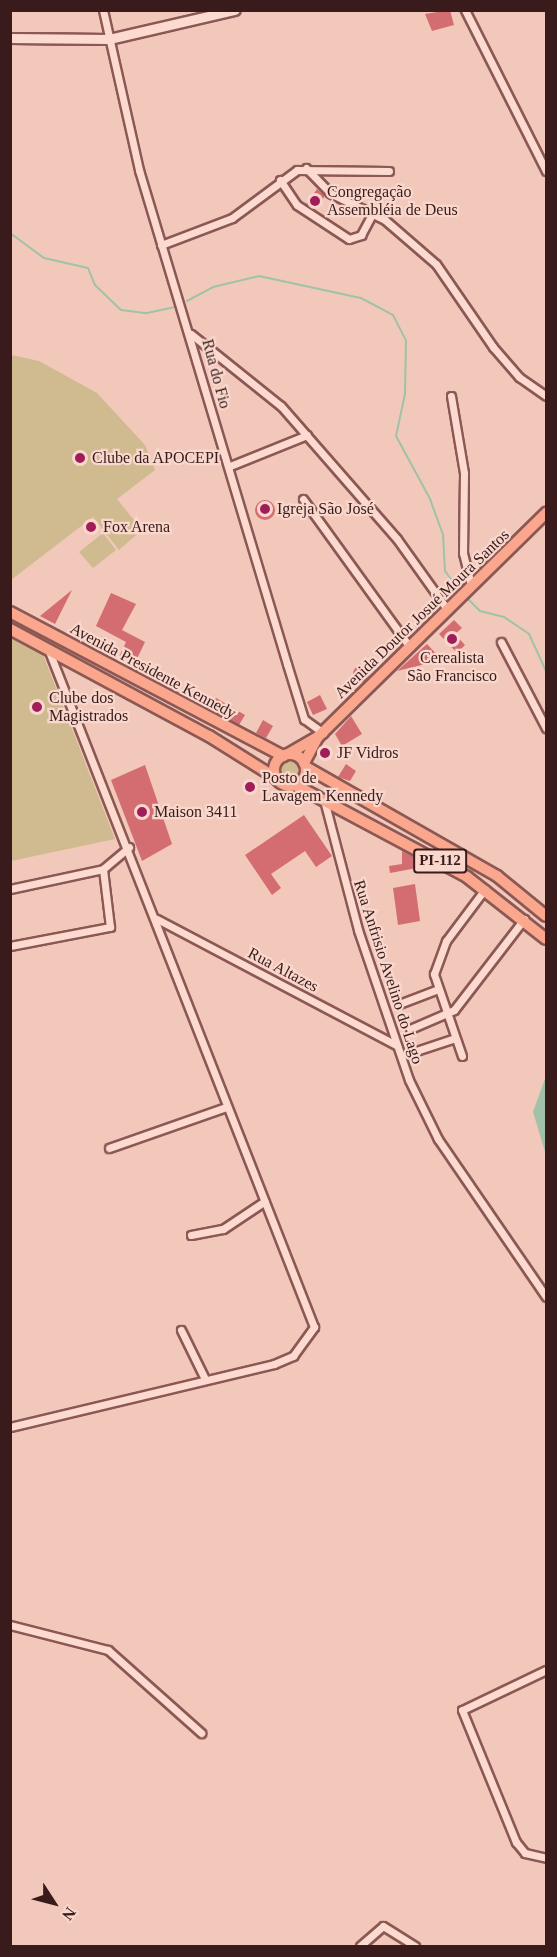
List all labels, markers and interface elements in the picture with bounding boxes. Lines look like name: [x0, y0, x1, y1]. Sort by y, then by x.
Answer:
place label: Congregação Assembléia de Deus: [327, 182, 458, 220]
marker: Congregação Assembléia de Deus: [308, 194, 322, 208]
street label: Rua do Fio: [198, 337, 234, 411]
place label: Clube da APOCEPI: [92, 448, 220, 468]
marker: Clube da APOCEPI: [73, 451, 87, 465]
place label: Igreja São José: [277, 499, 374, 519]
marker: Igreja São José: [258, 502, 272, 516]
place label: Fox Arena: [103, 517, 171, 537]
marker: Fox Arena: [84, 520, 98, 534]
street label: Avenida Doutor Josué Moura Santos: [331, 525, 513, 703]
street label: Avenida Presidente Kennedy: [67, 619, 239, 723]
marker: Cerealista São Francisco: [445, 632, 459, 646]
place label: Cerealista São Francisco: [407, 648, 497, 686]
place label: Clube dos Magistrados: [49, 688, 128, 726]
marker: Clube dos Magistrados: [30, 700, 44, 714]
place label: JF Vidros: [337, 743, 399, 763]
marker: JF Vidros: [318, 746, 332, 760]
place label: Posto de Lavagem Kennedy: [262, 768, 383, 806]
marker: Posto de Lavagem Kennedy: [243, 780, 257, 794]
place label: Maison 3411: [154, 802, 237, 822]
marker: Maison 3411: [135, 805, 149, 819]
road number: PI-112: [413, 849, 467, 873]
street label: Rua Anfrisio Avelino do Lago: [349, 877, 427, 1067]
street label: Rua Altazes: [244, 943, 322, 997]
north arrow: [24, 1873, 84, 1933]
text: N: [59, 1904, 79, 1924]

